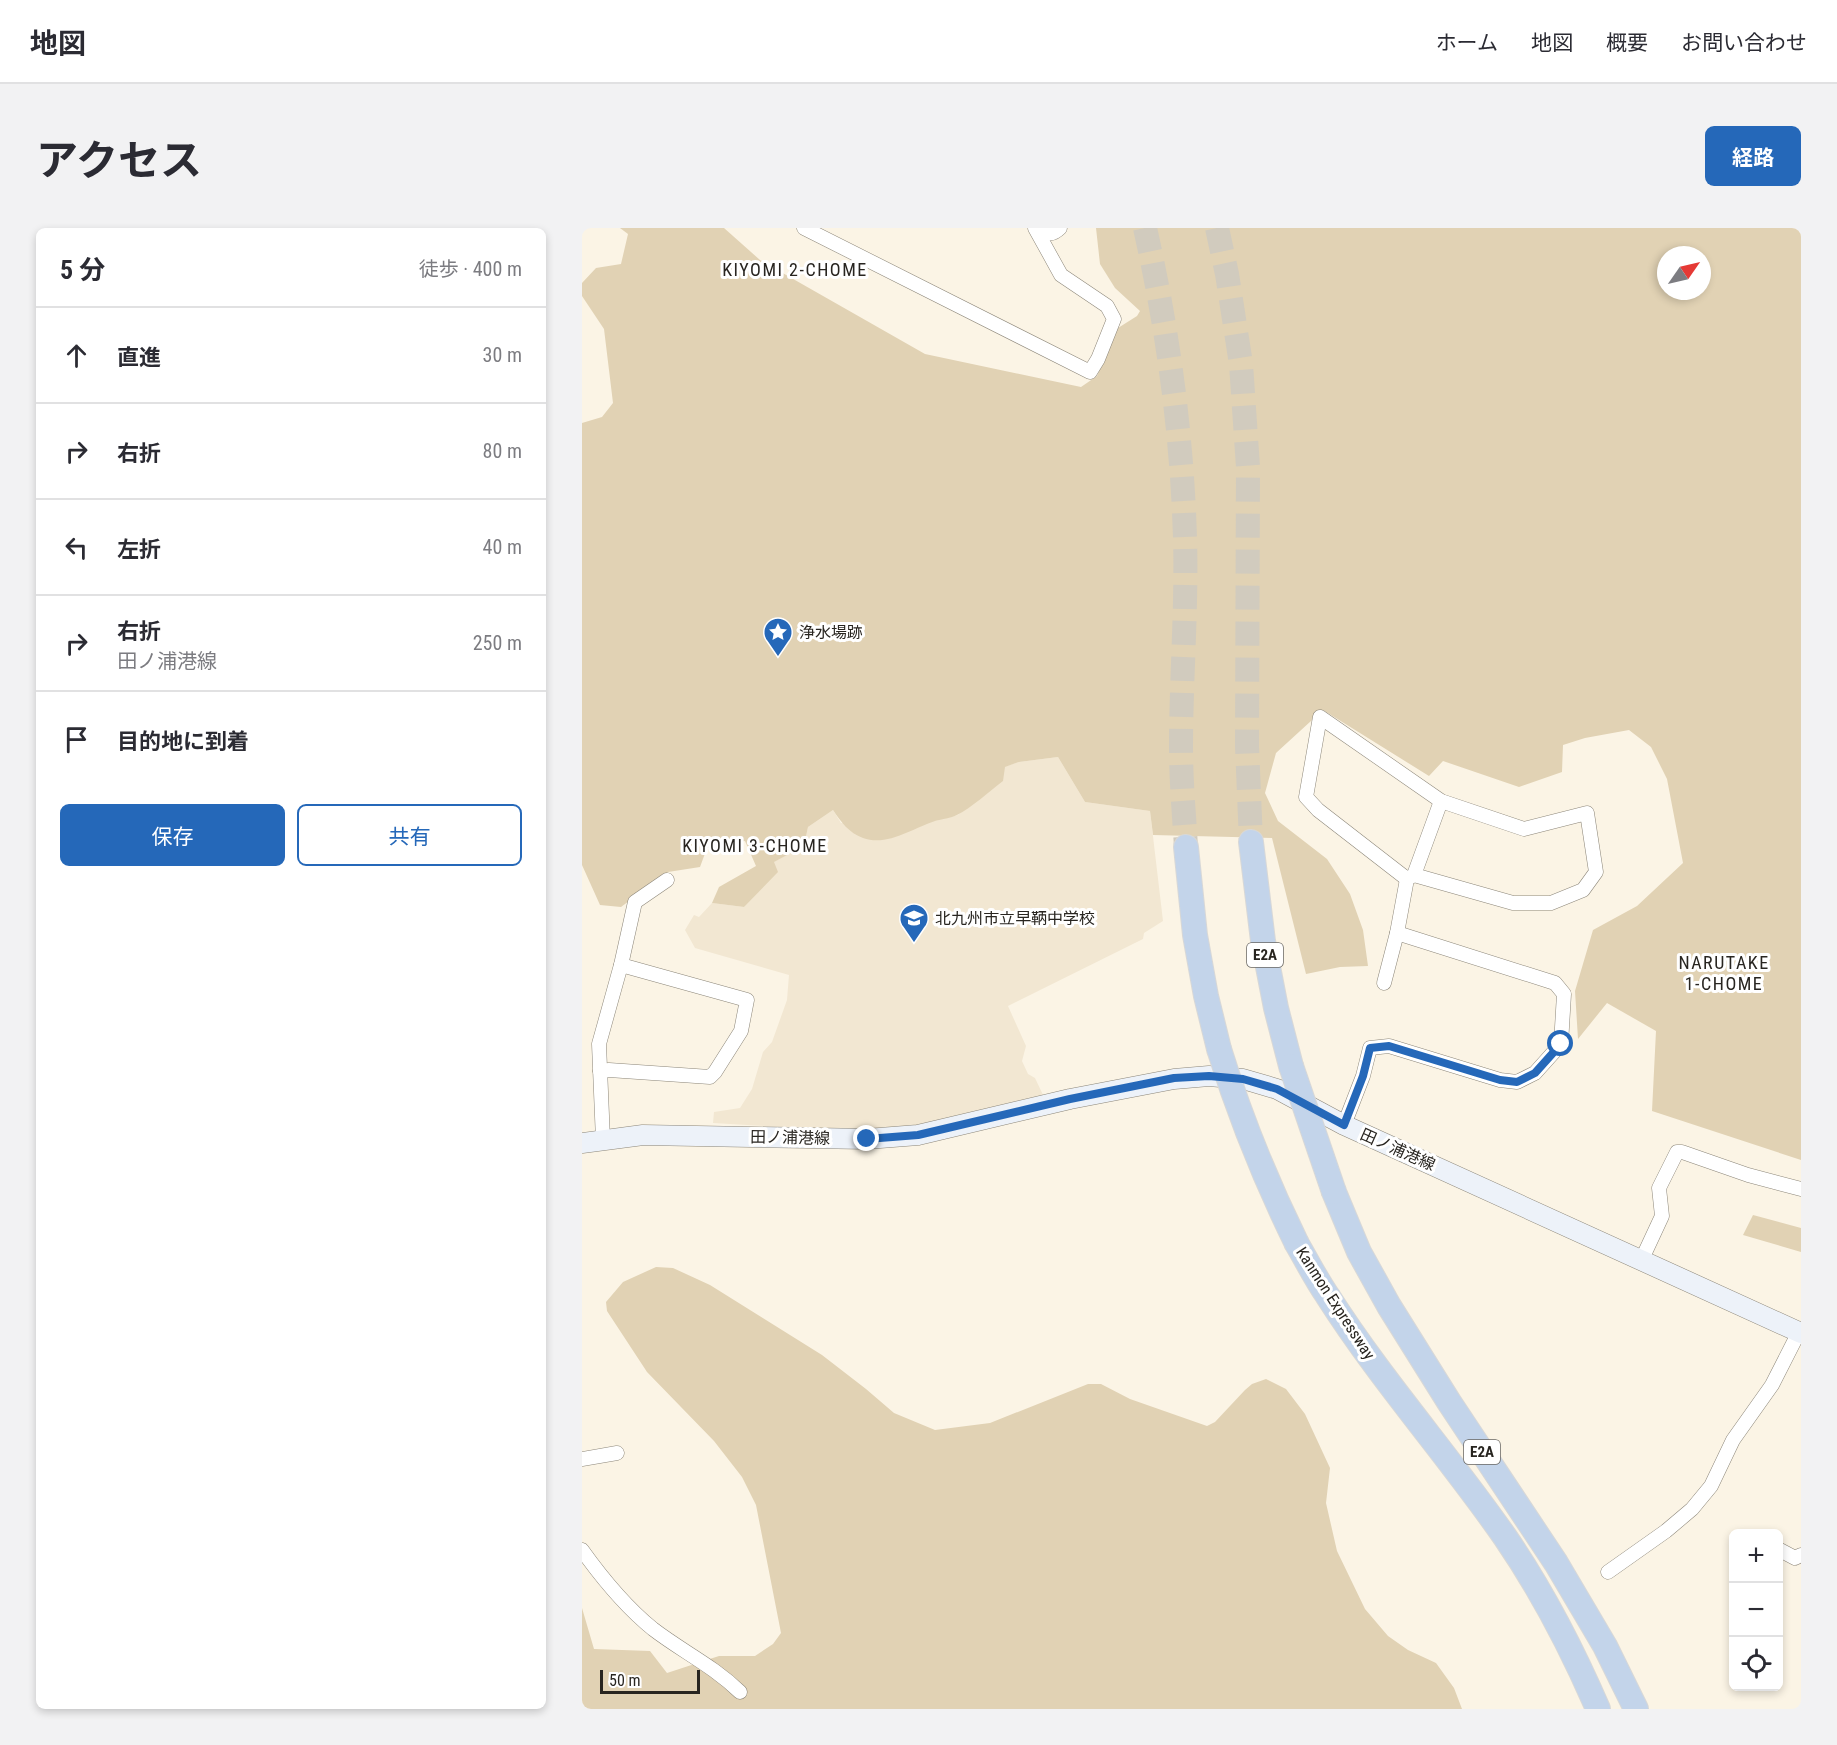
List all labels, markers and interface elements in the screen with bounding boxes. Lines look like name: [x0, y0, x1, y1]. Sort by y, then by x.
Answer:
text: 地図: [30, 27, 86, 60]
text: ホーム: [1436, 31, 1498, 55]
text: 地図: [1531, 31, 1573, 55]
text: 概要: [1606, 31, 1648, 55]
text: お問い合わせ: [1681, 31, 1807, 55]
button: 経路: [1705, 126, 1801, 186]
text: アクセス: [36, 136, 202, 185]
north arrow: [1657, 246, 1711, 300]
text: 5 分: [60, 255, 105, 285]
text: 徒歩 · 400 m: [419, 257, 522, 281]
district label: KIYOMI 2-CHOME: [722, 259, 868, 280]
icon: ahead: [60, 339, 93, 372]
text: 30 m: [483, 343, 522, 367]
text: 直進: [117, 345, 161, 370]
icon: right: [60, 435, 93, 468]
text: 80 m: [483, 439, 522, 463]
text: 右折: [117, 441, 161, 466]
icon: left: [60, 531, 93, 564]
text: 40 m: [483, 535, 522, 559]
text: 左折: [117, 537, 161, 562]
place icon: 浄水場跡: [762, 616, 794, 658]
text: 右折: [117, 619, 161, 644]
place label: 浄水場跡: [799, 623, 863, 642]
icon: right: [60, 627, 93, 660]
text: 250 m: [473, 631, 522, 655]
text: 田ノ浦港線: [117, 649, 217, 673]
icon: arrive: [60, 723, 93, 756]
text: 目的地に到着: [117, 729, 249, 754]
button: 保存: [60, 804, 285, 866]
button: 共有: [297, 804, 522, 866]
district label: KIYOMI 3-CHOME: [682, 835, 828, 856]
school or university icon: 北九州市立早鞆中学校: [898, 902, 930, 944]
place label: 北九州市立早鞆中学校: [935, 909, 1095, 928]
road number: E2A: [1247, 943, 1283, 967]
district label: NARUTAKE 1-CHOME: [1678, 952, 1770, 994]
route start: [1547, 1030, 1573, 1056]
route end: [853, 1125, 879, 1151]
street label: 田ノ浦港線: [1357, 1125, 1438, 1174]
street label: 田ノ浦港線: [750, 1127, 830, 1148]
street label: Kanmon Expressway: [1292, 1244, 1379, 1363]
road number: E2A: [1464, 1440, 1500, 1464]
map controls: [1729, 1529, 1783, 1691]
button: +: [1729, 1529, 1783, 1583]
button: −: [1729, 1583, 1783, 1637]
button: locate: [1729, 1637, 1783, 1691]
scale bar: [600, 1667, 700, 1694]
text: 50 m: [609, 1671, 641, 1690]

